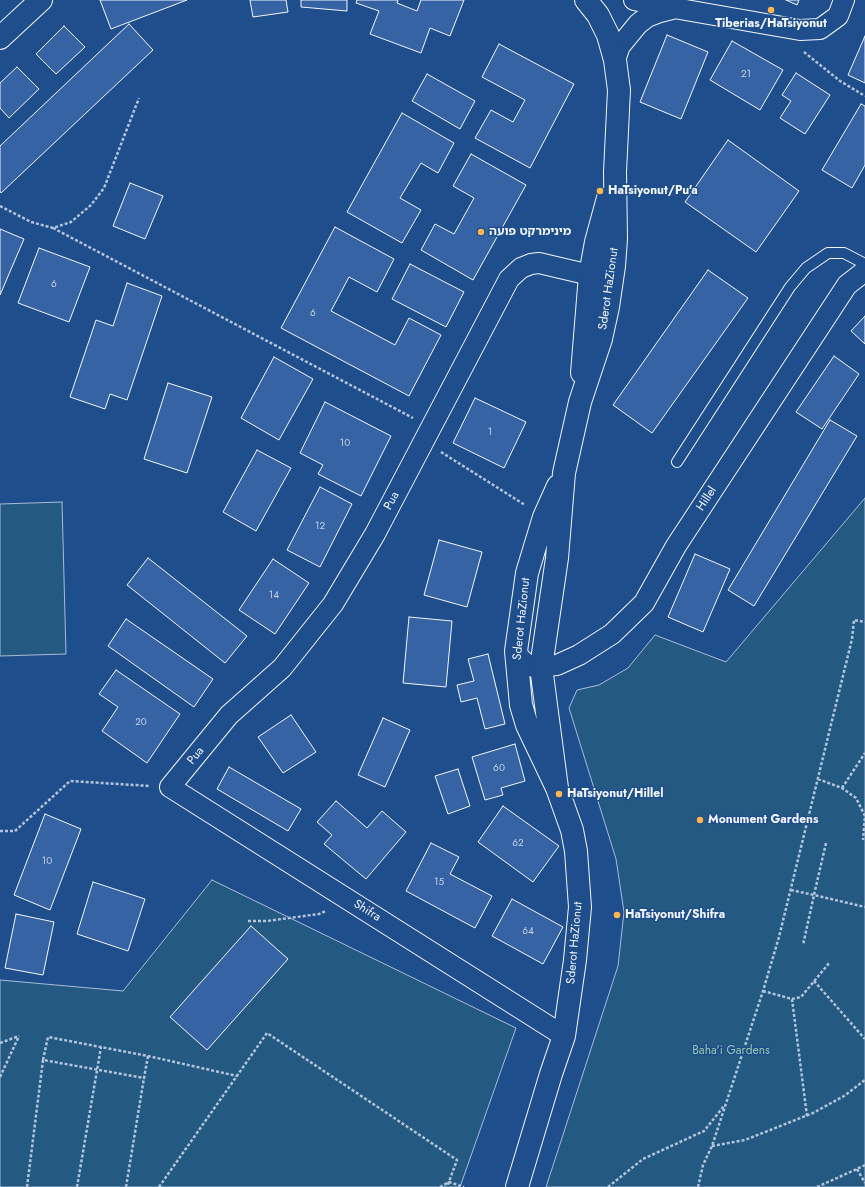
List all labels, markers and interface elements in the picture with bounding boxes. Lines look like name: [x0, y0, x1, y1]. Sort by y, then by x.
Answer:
marker: Tiberias/HaTsiyonut: [766, 5, 776, 15]
place label: Tiberias/HaTsiyonut: [715, 17, 827, 31]
house number: 21: [741, 69, 751, 81]
place label: HaTsiyonut/Pu'a: [608, 184, 698, 198]
marker: HaTsiyonut/Pu'a: [595, 186, 605, 196]
place label: מינימרקט פועה: [489, 225, 571, 239]
marker: מינימרקט פועה: [476, 227, 486, 237]
street label: Sderot HaZionut: [596, 247, 622, 331]
house number: 6: [51, 279, 57, 291]
house number: 6: [310, 308, 316, 320]
house number: 1: [488, 427, 492, 439]
house number: 10: [340, 438, 350, 450]
street label: Hillel: [694, 484, 720, 514]
street label: Pua: [381, 489, 403, 513]
house number: 12: [315, 521, 325, 533]
street label: Sderot HaZionut: [511, 577, 533, 661]
house number: 14: [269, 590, 279, 602]
house number: 20: [135, 717, 147, 729]
street label: Pua: [185, 744, 207, 768]
house number: 60: [493, 763, 505, 775]
place label: HaTsiyonut/Hillel: [567, 787, 663, 801]
marker: HaTsiyonut/Hillel: [554, 789, 564, 799]
place label: Monument Gardens: [708, 813, 818, 827]
marker: Monument Gardens: [695, 815, 705, 825]
house number: 62: [512, 838, 524, 850]
house number: 10: [42, 856, 52, 868]
house number: 15: [434, 877, 444, 889]
street label: Shifra: [351, 897, 383, 925]
street label: Sderot HaZionut: [564, 901, 586, 985]
place label: HaTsiyonut/Shifra: [625, 908, 725, 922]
marker: HaTsiyonut/Shifra: [612, 910, 622, 920]
house number: 64: [522, 926, 534, 938]
park label: Baha'i Gardens: [692, 1044, 770, 1058]

